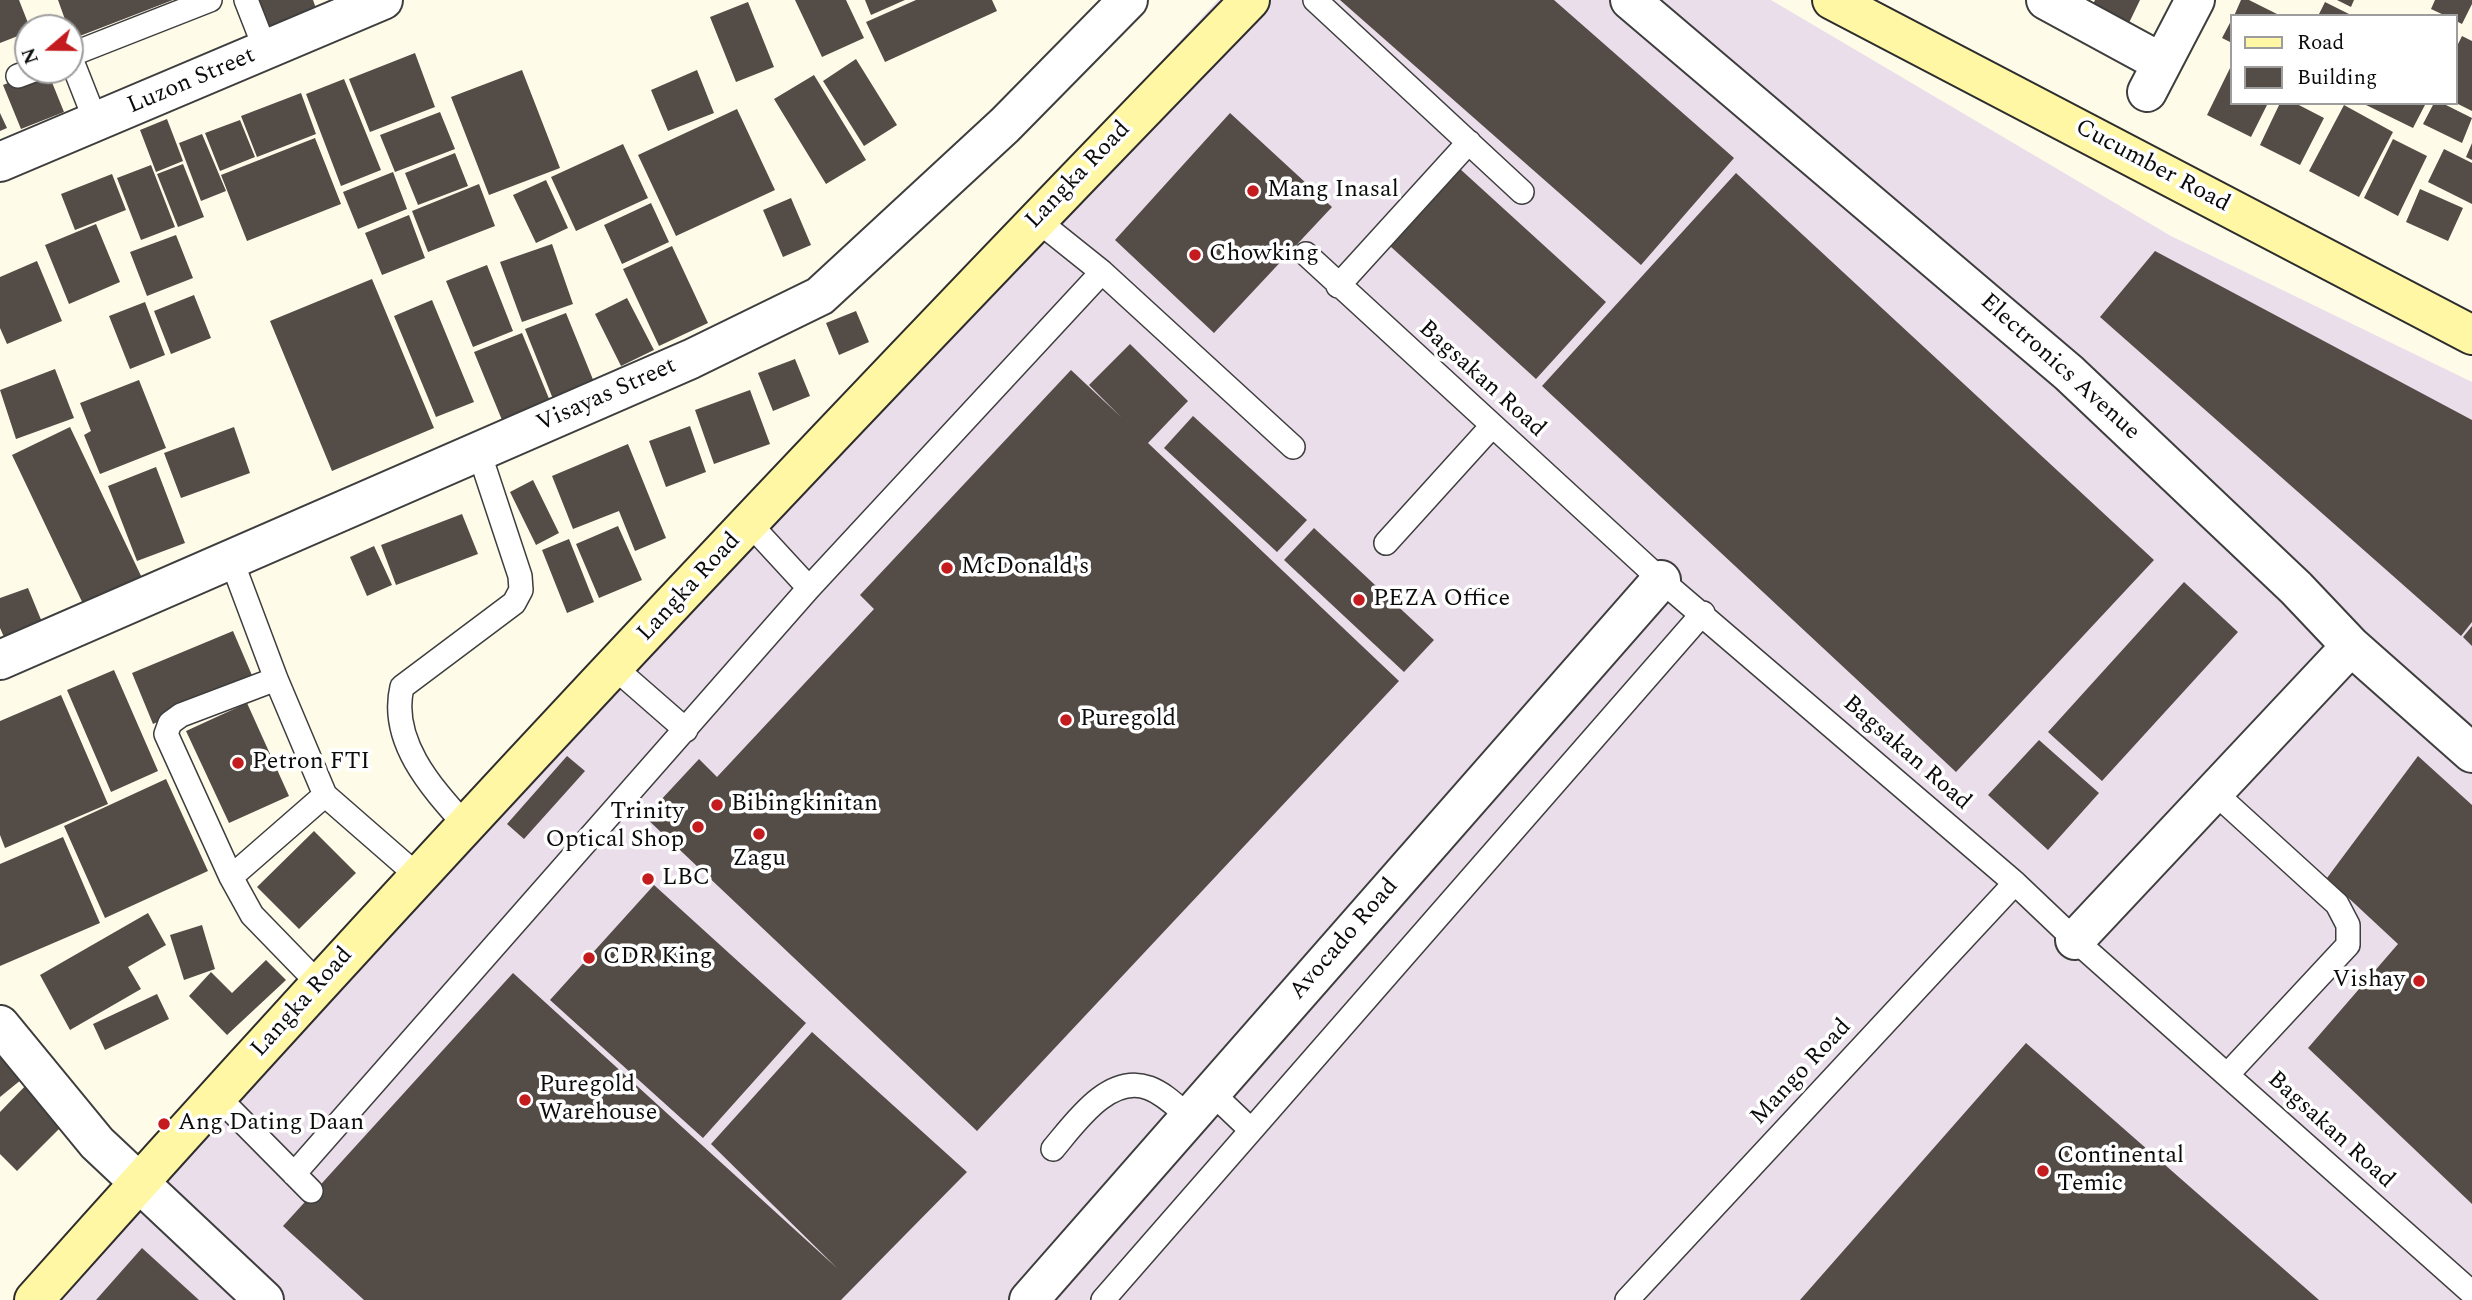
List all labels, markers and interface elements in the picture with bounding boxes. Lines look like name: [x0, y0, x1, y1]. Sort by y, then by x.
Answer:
north arrow: [14, 14, 84, 84]
legend: [2230, 14, 2458, 105]
text: Road: [2297, 27, 2344, 59]
street label: Luzon Street: [124, 42, 260, 122]
text: N: [14, 43, 47, 68]
text: Building: [2297, 62, 2377, 94]
street label: Cucumber Road: [2070, 114, 2234, 220]
street label: Langka Road: [1021, 116, 1137, 236]
place label: Mang Inasal: [1267, 177, 1399, 205]
marker: Mang Inasal: [1245, 183, 1261, 199]
place label: Chowking: [1209, 241, 1319, 269]
marker: Chowking: [1187, 247, 1203, 263]
street label: Electronics Avenue: [1973, 289, 2145, 447]
street label: Bagsakan Road: [1412, 315, 1550, 445]
street label: Visayas Street: [533, 352, 681, 440]
street label: Langka Road: [632, 528, 748, 648]
place label: McDonald's: [961, 554, 1089, 582]
marker: McDonald's: [939, 560, 955, 576]
place label: PEZA Office: [1373, 586, 1510, 614]
marker: PEZA Office: [1351, 592, 1367, 608]
street label: Bagsakan Road: [1836, 690, 1976, 818]
place label: Puregold: [1080, 706, 1176, 734]
marker: Puregold: [1058, 712, 1074, 728]
place label: Petron FTI: [252, 749, 370, 777]
marker: Petron FTI: [230, 755, 246, 771]
place label: Bibingkinitan: [731, 791, 878, 819]
marker: Bibingkinitan: [709, 797, 725, 813]
place label: Trinity Optical Shop: [546, 799, 684, 855]
marker: Trinity Optical Shop: [690, 819, 706, 835]
marker: Zagu: [751, 826, 767, 842]
place label: Zagu: [732, 846, 786, 874]
place label: LBC: [662, 865, 710, 893]
marker: LBC: [640, 871, 656, 887]
street label: Avocado Road: [1284, 873, 1406, 1007]
street label: Langka Road: [246, 942, 360, 1064]
place label: CDR King: [603, 944, 712, 972]
marker: CDR King: [581, 950, 597, 966]
place label: Vishay: [2332, 967, 2405, 995]
marker: Vishay: [2411, 973, 2427, 989]
street label: Mango Road: [1746, 1014, 1858, 1132]
street label: Bagsakan Road: [2261, 1066, 2399, 1196]
place label: Puregold Warehouse: [539, 1072, 657, 1128]
marker: Puregold Warehouse: [517, 1092, 533, 1108]
place label: Ang Dating Daan: [178, 1110, 364, 1138]
marker: Ang Dating Daan: [156, 1116, 172, 1132]
place label: Continental Temic: [2057, 1143, 2184, 1199]
marker: Continental Temic: [2035, 1163, 2051, 1179]

